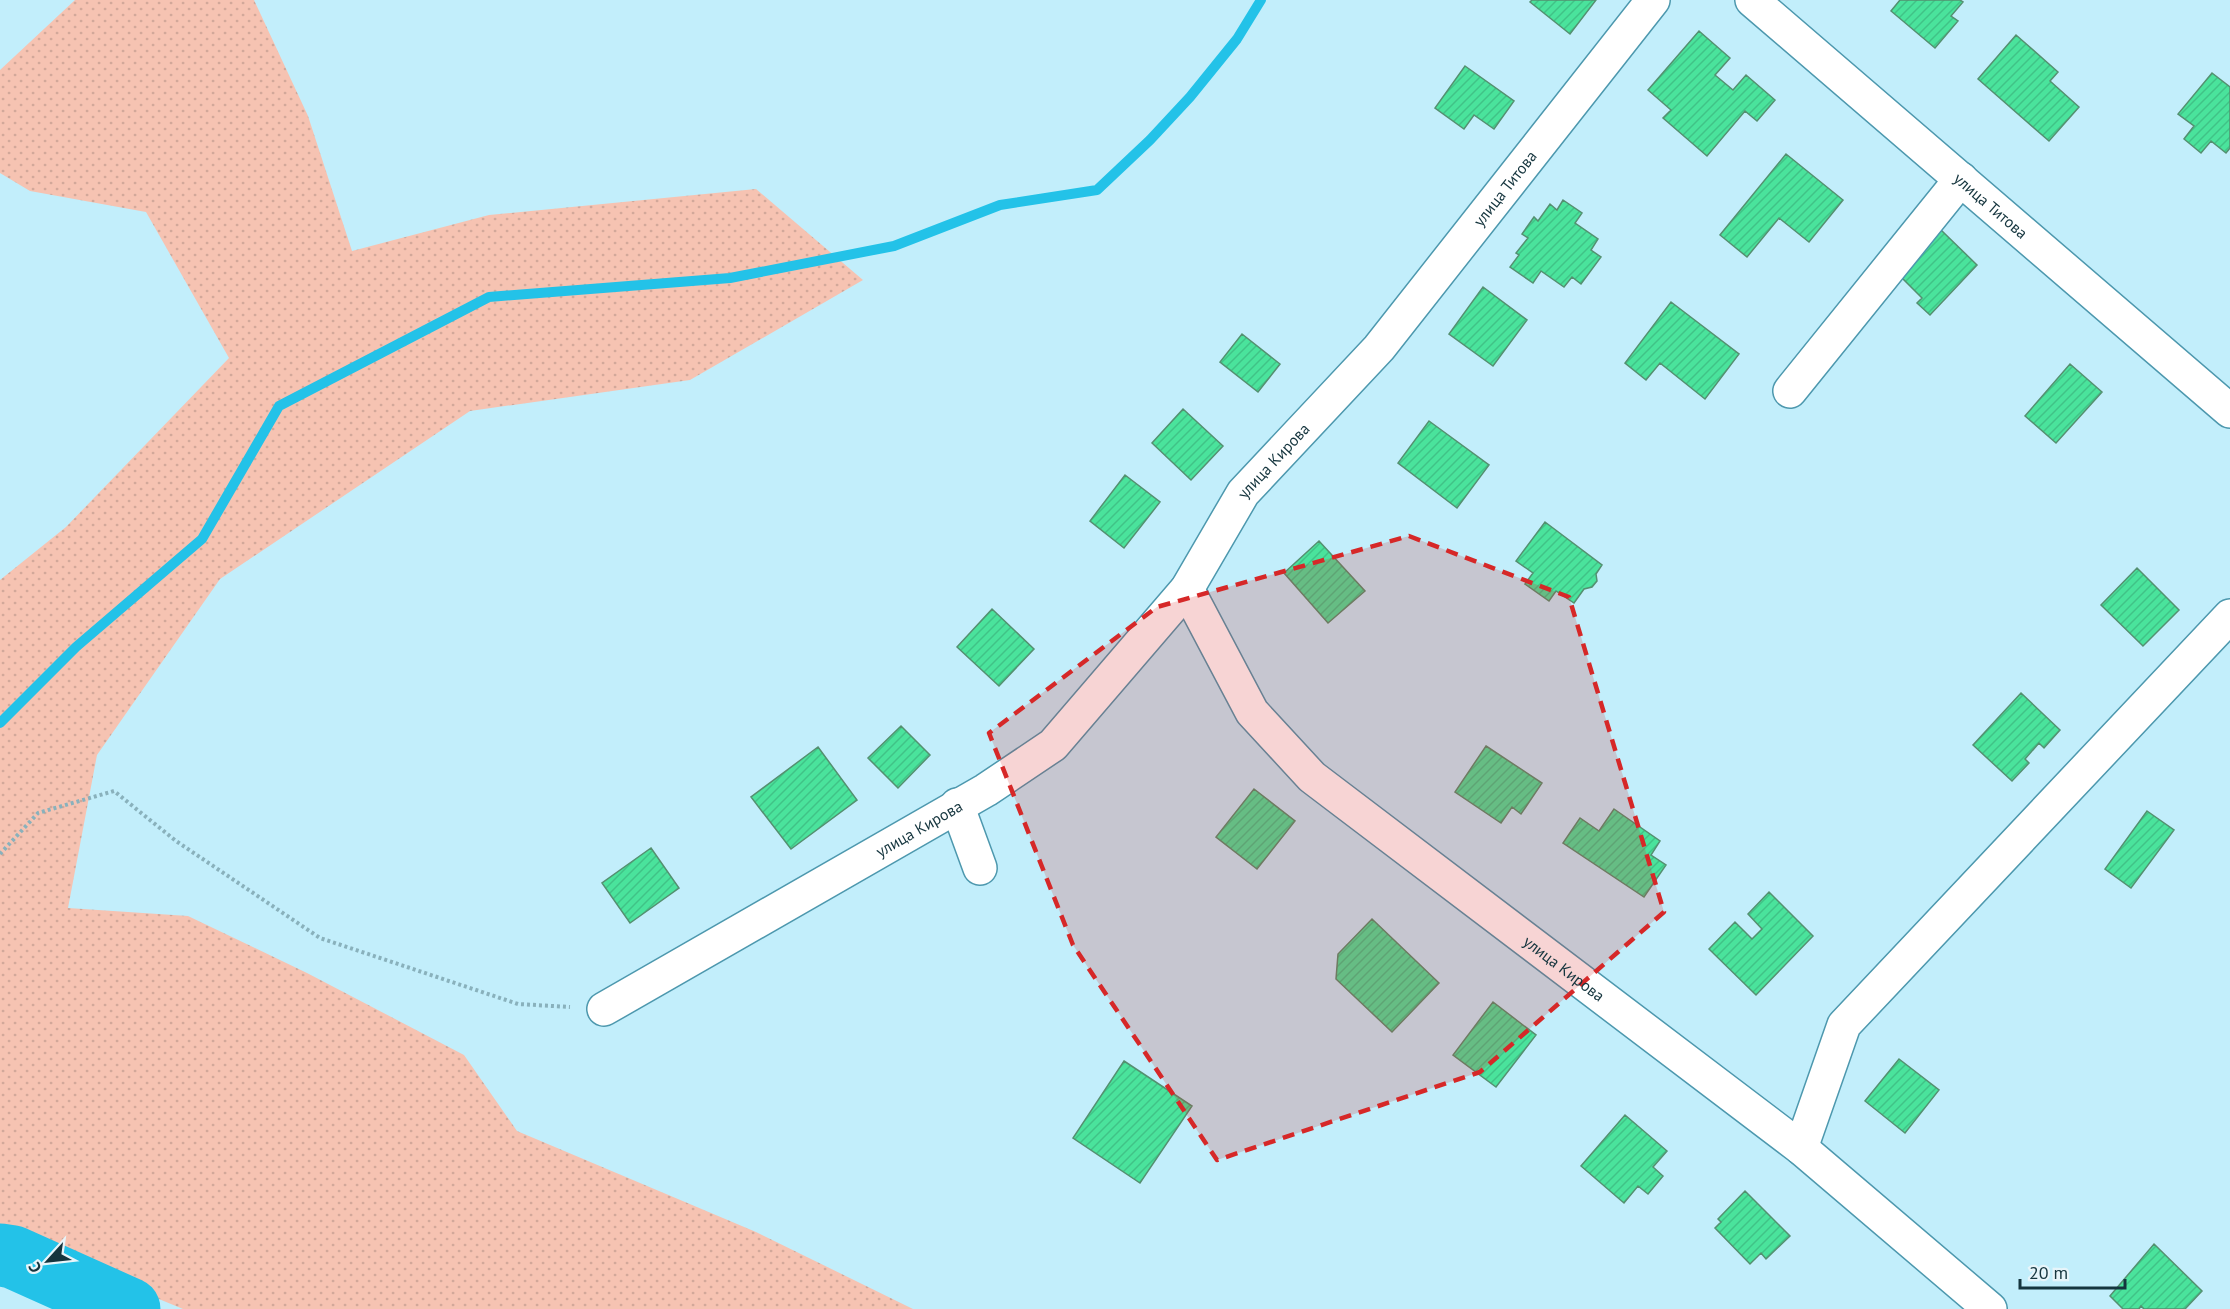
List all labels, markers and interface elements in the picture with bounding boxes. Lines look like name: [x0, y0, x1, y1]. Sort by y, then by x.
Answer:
street label: улица Титова: [1469, 146, 1541, 230]
street label: улица Титова: [1950, 168, 2032, 243]
street label: улица Кирова: [1232, 419, 1314, 502]
street label: улица Кирова: [872, 796, 966, 861]
street label: улица Кирова: [1520, 931, 1609, 1005]
north arrow: [18, 1231, 78, 1291]
scale bar: [2020, 1252, 2125, 1290]
text: С: [24, 1259, 46, 1276]
text: 20 m: [2029, 1261, 2068, 1284]

